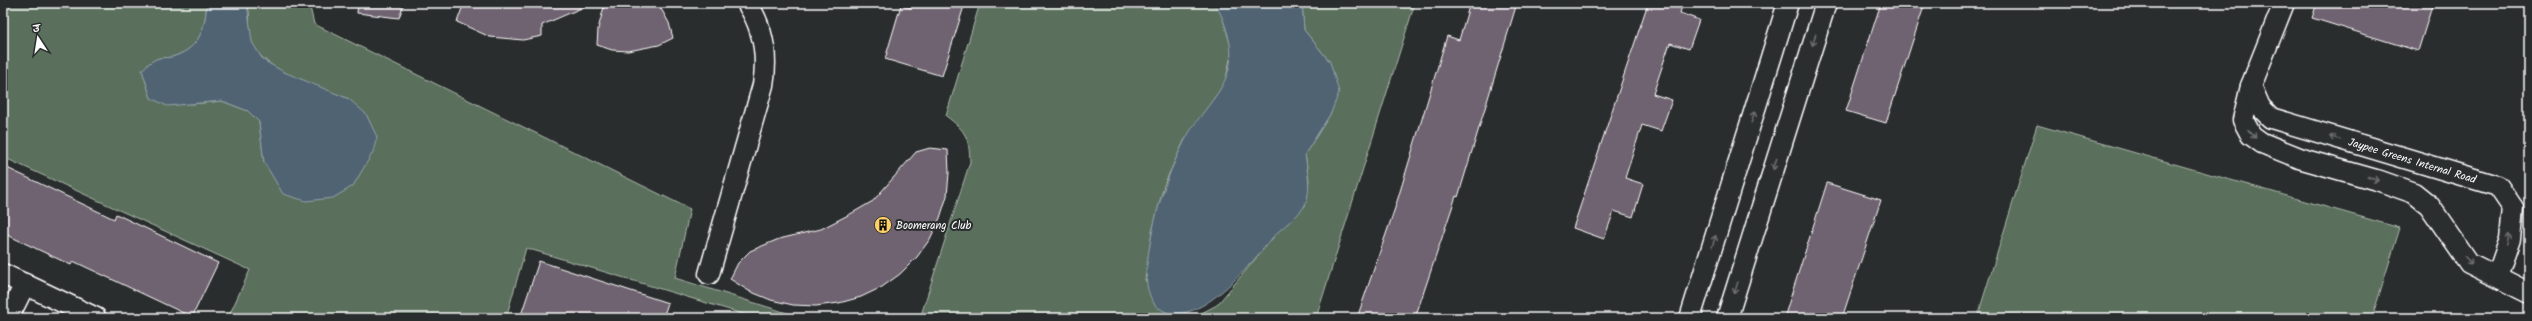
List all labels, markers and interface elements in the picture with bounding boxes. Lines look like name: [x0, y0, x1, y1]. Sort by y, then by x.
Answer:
north arrow: [18, 18, 58, 58]
text: उ: [31, 19, 43, 39]
one-way arrow: [1810, 34, 1817, 47]
one-way arrow: [1750, 110, 1757, 123]
one-way arrow: [2248, 129, 2257, 139]
one-way arrow: [2328, 134, 2341, 141]
street label: Jaypee Greens Internal Road: [2346, 134, 2479, 189]
one-way arrow: [1771, 158, 1778, 171]
one-way arrow: [2366, 176, 2379, 183]
building icon: Boomerang Club: [873, 215, 893, 235]
place label: Boomerang Club: [896, 217, 972, 235]
one-way arrow: [2505, 233, 2513, 246]
one-way arrow: [1711, 234, 1718, 247]
one-way arrow: [2463, 255, 2472, 265]
one-way arrow: [1732, 282, 1740, 294]

